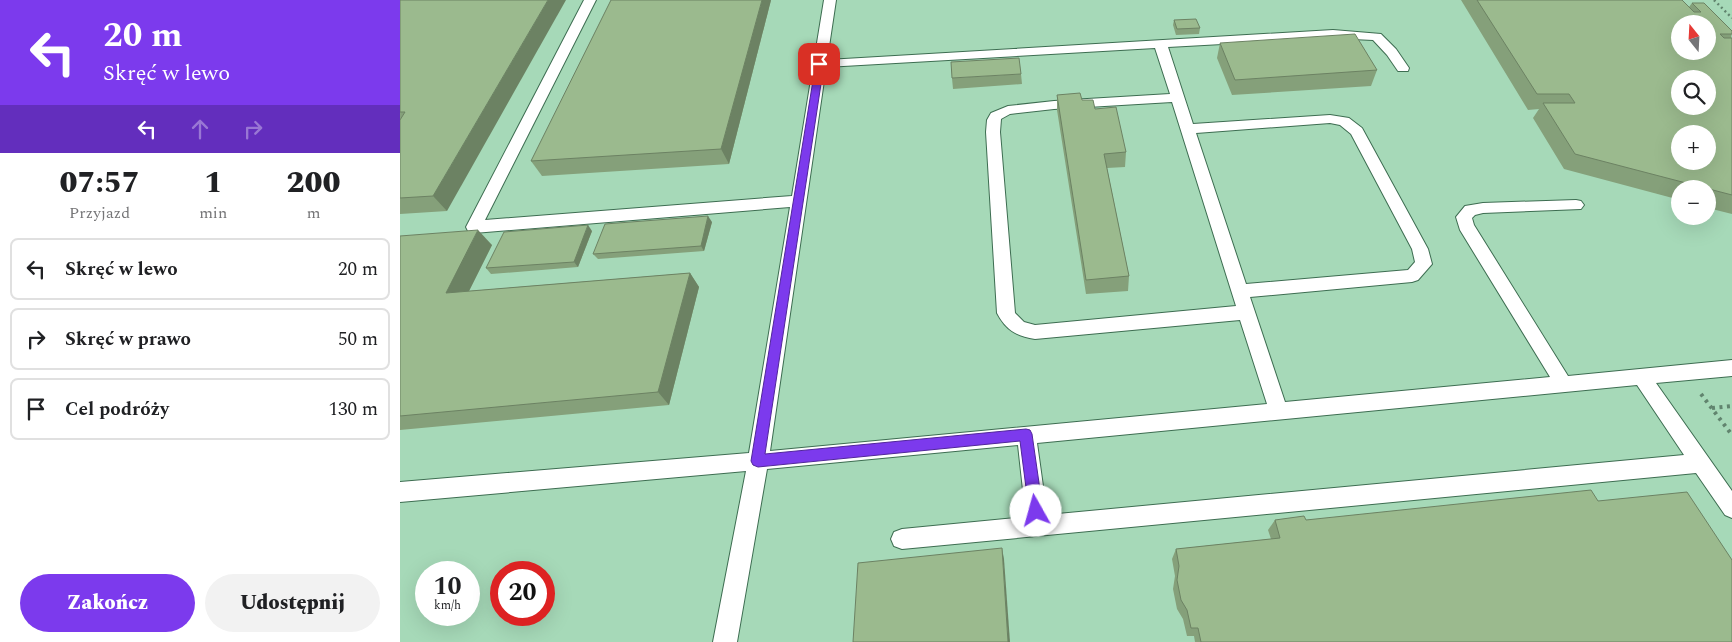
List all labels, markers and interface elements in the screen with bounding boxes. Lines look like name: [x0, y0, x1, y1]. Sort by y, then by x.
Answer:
text: 20 m: [103, 9, 183, 62]
north arrow: [1671, 15, 1716, 60]
map controls: [1671, 15, 1716, 225]
icon: left: [20, 20, 85, 85]
pin: [798, 43, 840, 85]
icon: arrive: [805, 50, 833, 78]
text: Skręć w lewo: [103, 57, 230, 90]
button: search: [1671, 70, 1716, 115]
icon: left: [133, 115, 161, 143]
icon: ahead: [186, 115, 214, 143]
icon: right: [239, 115, 267, 143]
button: +: [1671, 125, 1716, 170]
text: 07:57: [59, 160, 140, 206]
text: 1: [204, 160, 222, 206]
text: 200: [287, 160, 341, 206]
button: −: [1671, 180, 1716, 225]
text: Przyjazd: [69, 201, 130, 225]
text: min: [199, 201, 227, 225]
text: m: [307, 201, 320, 225]
icon: left: [22, 255, 50, 283]
text: Skręć w lewo: [65, 255, 178, 284]
text: 20 m: [338, 255, 378, 284]
icon: right: [22, 325, 50, 353]
text: Skręć w prawo: [65, 325, 191, 354]
text: 50 m: [338, 325, 378, 354]
icon: arrive: [22, 395, 50, 423]
text: Cel podróży: [65, 395, 169, 424]
text: 130 m: [328, 395, 378, 424]
position arrow: [1009, 484, 1061, 536]
speed limit sign: 20: [490, 561, 555, 626]
text: 10: [433, 568, 462, 606]
button: Zakończ: [20, 574, 195, 632]
button: Udostępnij: [205, 574, 380, 632]
text: km/h: [434, 596, 461, 615]

